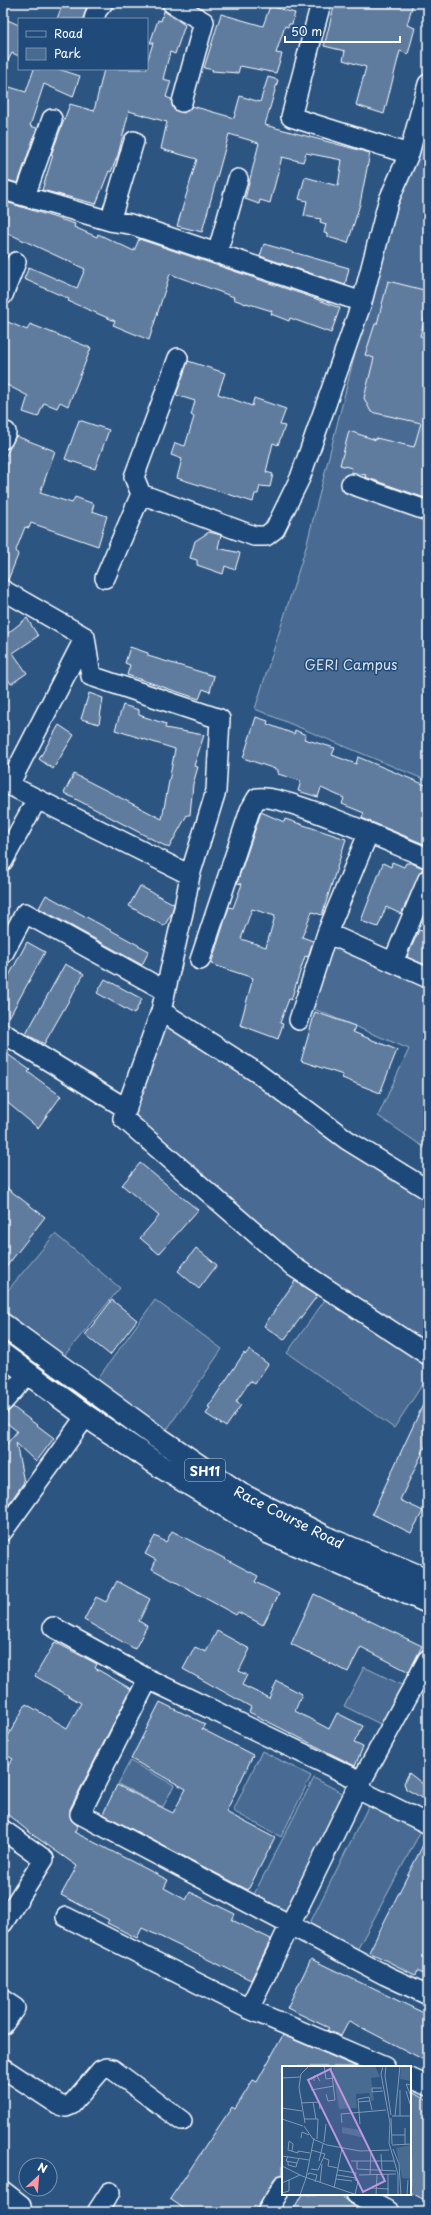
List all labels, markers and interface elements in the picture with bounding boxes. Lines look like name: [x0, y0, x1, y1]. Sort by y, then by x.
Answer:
legend: [18, 18, 148, 70]
scale bar: [285, 18, 400, 44]
text: 50 m: [291, 22, 322, 40]
text: Road: [54, 24, 83, 42]
text: Park: [54, 44, 81, 62]
park label: GERI Campus: [305, 654, 397, 675]
road number: SH11: [185, 1459, 225, 1481]
street label: Race Course Road: [230, 1480, 348, 1554]
inset map: [282, 2066, 411, 2195]
north arrow: [18, 2157, 58, 2197]
text: N: [35, 2158, 51, 2177]

